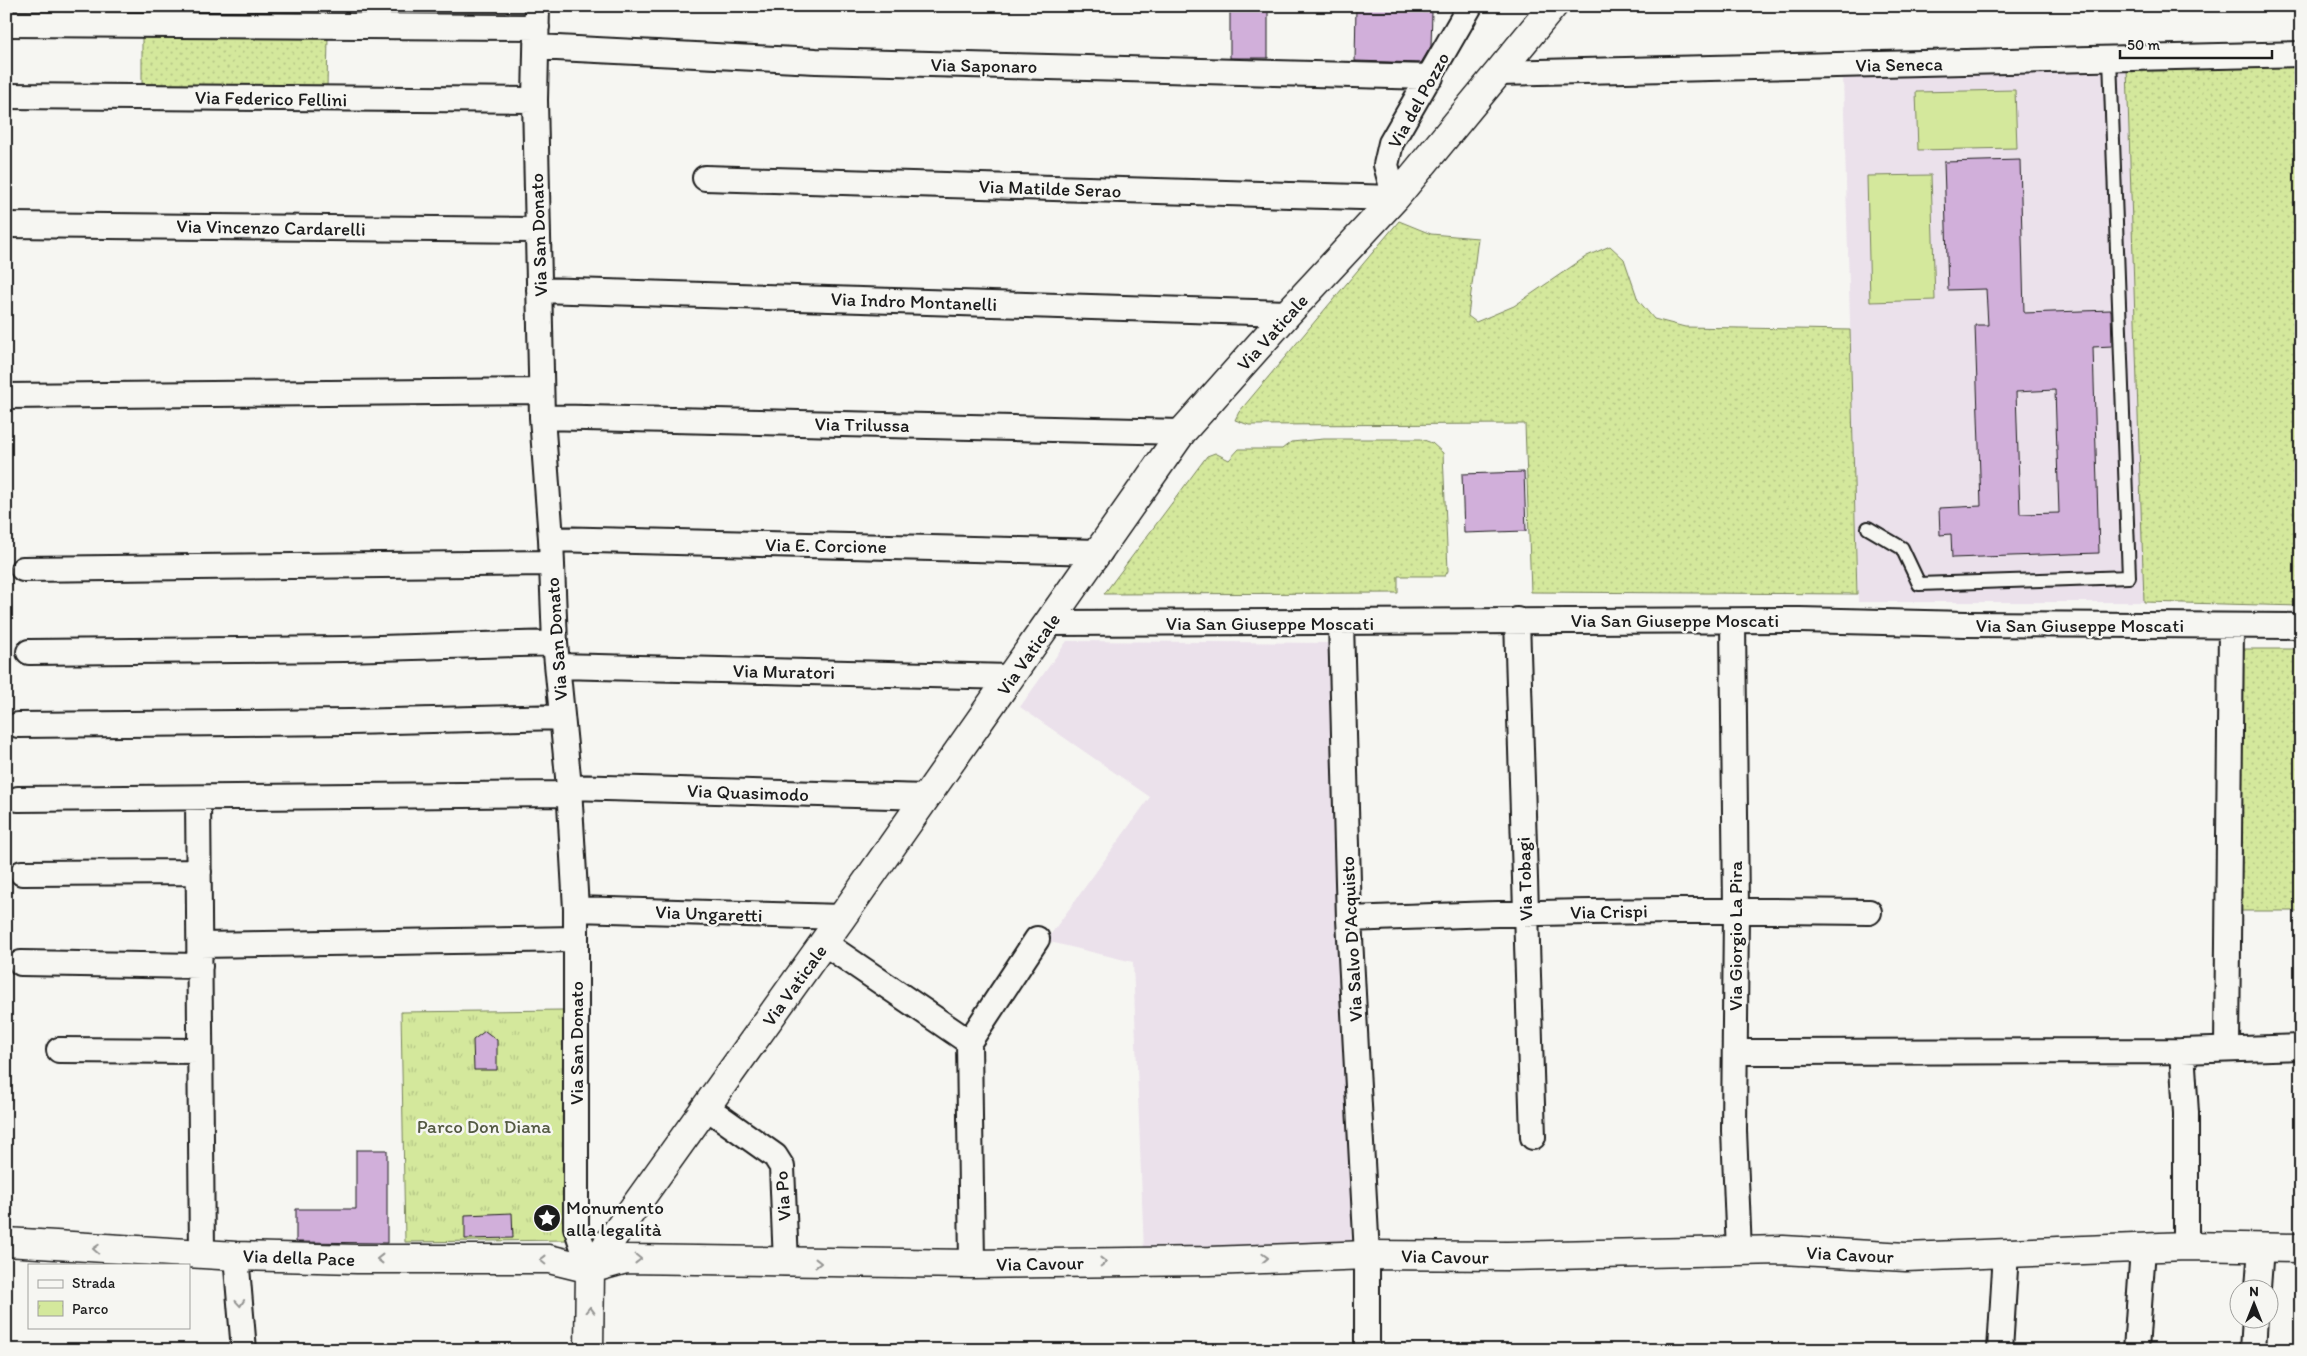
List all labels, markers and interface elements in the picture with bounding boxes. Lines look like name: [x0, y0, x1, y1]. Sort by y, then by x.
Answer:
scale bar: [2120, 28, 2272, 60]
text: 50 m: [2127, 36, 2160, 54]
street label: Via del Pozzo: [1383, 48, 1454, 152]
street label: Via Seneca: [1855, 52, 1943, 77]
street label: Via Saponaro: [930, 53, 1038, 78]
street label: Via Federico Fellini: [195, 86, 347, 111]
street label: Via San Donato: [525, 173, 552, 297]
street label: Via Matilde Serao: [978, 175, 1122, 202]
street label: Via Vincenzo Cardarelli: [176, 214, 366, 241]
street label: Via Indro Montanelli: [830, 287, 998, 316]
street label: Via Vaticale: [1232, 289, 1313, 375]
street label: Via Trilussa: [814, 412, 910, 437]
street label: Via E. Corcione: [765, 533, 887, 558]
street label: Via San Donato: [541, 576, 572, 702]
street label: Via Vaticale: [992, 609, 1065, 700]
street label: Via San Giuseppe Moscati: [1571, 609, 1779, 632]
street label: Via San Giuseppe Moscati: [1166, 612, 1374, 635]
street label: Via San Giuseppe Moscati: [1976, 614, 2184, 637]
street label: Via Muratori: [733, 659, 835, 684]
street label: Via Quasimodo: [687, 779, 809, 806]
street label: Via Tobagi: [1512, 836, 1537, 922]
street label: Via Salvo D'Acquisto: [1336, 856, 1367, 1022]
street label: Via Giorgio La Pira: [1724, 861, 1747, 1011]
street label: Via Crispi: [1570, 899, 1648, 924]
street label: Via Ungaretti: [655, 900, 763, 927]
street label: Via Vaticale: [757, 940, 832, 1031]
street label: Via San Donato: [565, 981, 588, 1105]
park label: Parco Don Diana: [417, 1115, 551, 1138]
street label: Via Po: [769, 1170, 796, 1222]
place label: Monumento alla legalità: [566, 1196, 664, 1241]
place icon: Monumento alla legalità: [532, 1203, 562, 1233]
street label: Via Cavour: [1806, 1241, 1895, 1268]
one-way arrow: [91, 1243, 99, 1254]
street label: Via della Pace: [242, 1244, 356, 1271]
street label: Via Cavour: [1401, 1244, 1490, 1269]
street label: Via Cavour: [996, 1251, 1085, 1276]
one-way arrow: [1261, 1253, 1269, 1264]
one-way arrow: [376, 1254, 384, 1264]
one-way arrow: [539, 1254, 547, 1265]
one-way arrow: [634, 1254, 642, 1265]
one-way arrow: [1099, 1257, 1107, 1267]
one-way arrow: [814, 1258, 822, 1268]
legend: [28, 1264, 190, 1328]
text: Strada: [72, 1274, 116, 1292]
north arrow: [2230, 1278, 2280, 1328]
text: N: [2249, 1283, 2259, 1300]
one-way arrow: [234, 1299, 245, 1307]
text: Parco: [72, 1300, 108, 1318]
one-way arrow: [585, 1305, 595, 1313]

